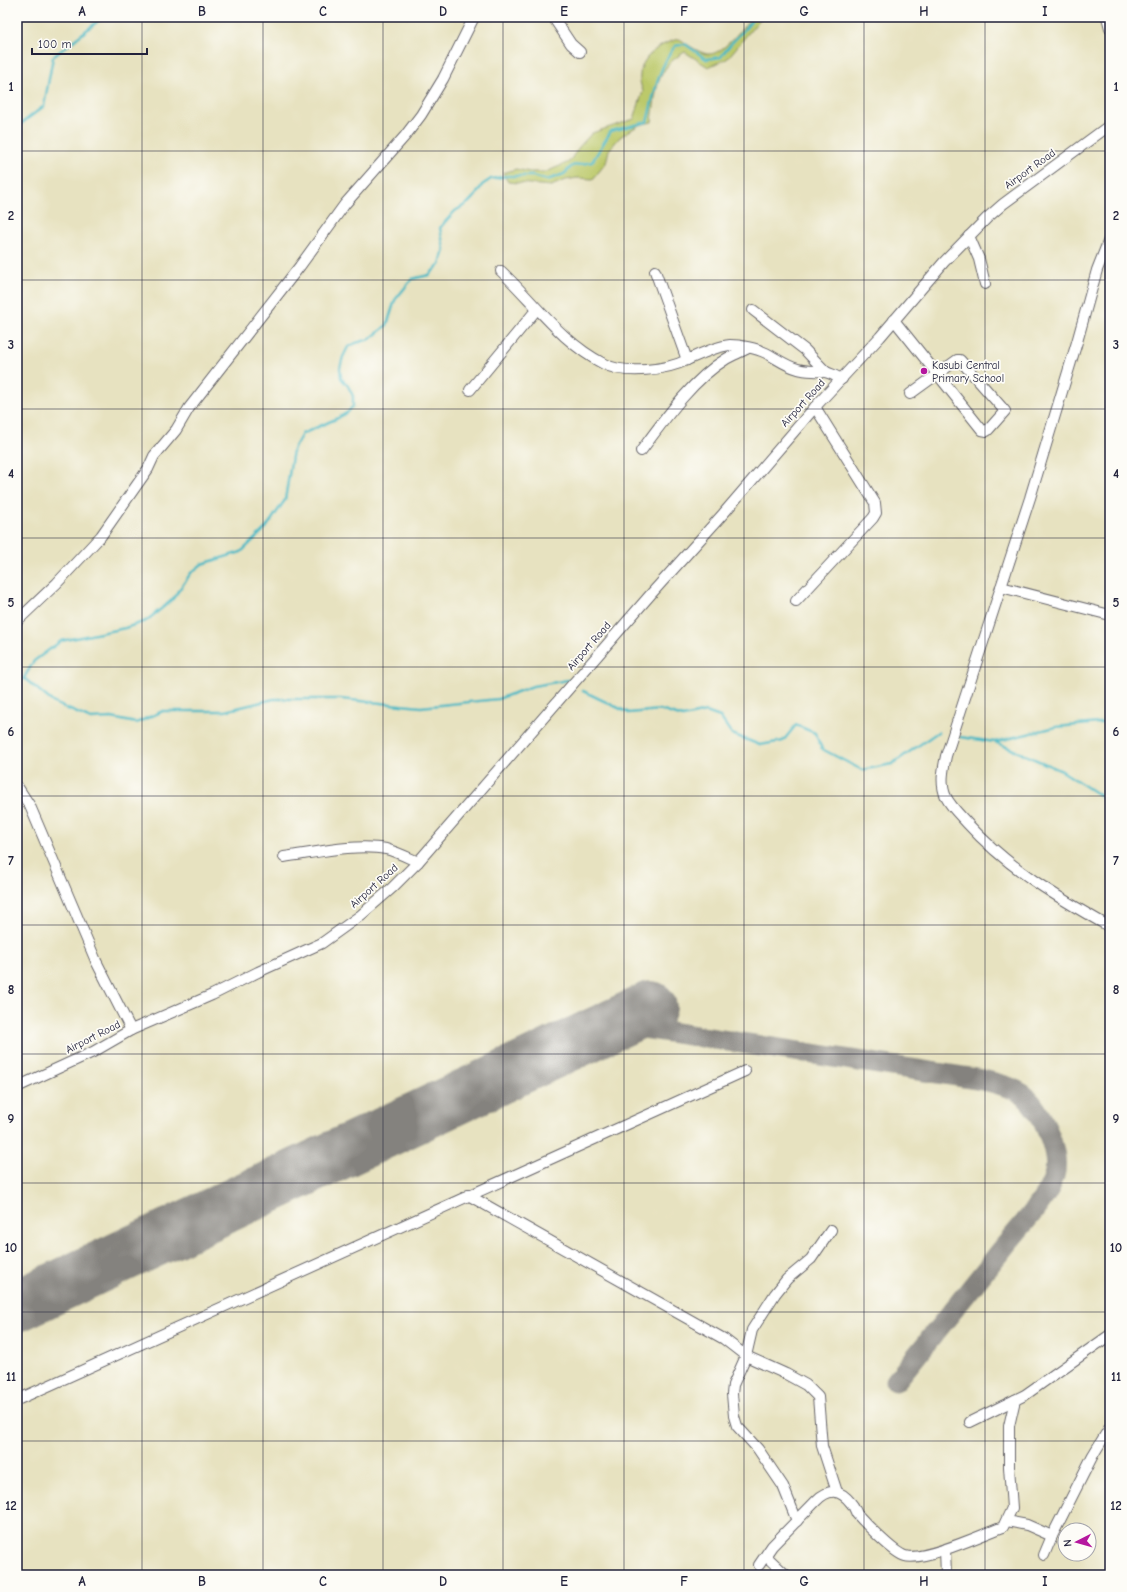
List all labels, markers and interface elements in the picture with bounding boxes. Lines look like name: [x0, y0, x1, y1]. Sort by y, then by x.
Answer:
text: A: [78, 4, 86, 19]
text: B: [198, 4, 206, 19]
text: C: [319, 4, 327, 19]
text: D: [439, 4, 447, 19]
text: E: [560, 4, 568, 19]
text: F: [680, 4, 688, 19]
text: G: [799, 4, 809, 19]
text: H: [919, 4, 929, 19]
text: I: [1042, 4, 1048, 19]
scale bar: [32, 30, 147, 56]
text: 100 m: [38, 37, 71, 51]
text: 1: [8, 79, 14, 94]
text: 1: [1113, 79, 1119, 94]
street label: Airport Road: [1002, 146, 1058, 192]
text: 2: [8, 208, 14, 223]
text: 2: [1113, 208, 1119, 223]
text: 3: [8, 337, 14, 352]
text: 3: [1113, 337, 1119, 352]
place label: Kasubi Central Primary School: [932, 359, 1004, 385]
marker: Kasubi Central Primary School: [919, 366, 929, 376]
street label: Airport Road: [778, 376, 828, 430]
text: 4: [8, 466, 14, 481]
text: 4: [1113, 466, 1119, 481]
text: 5: [8, 595, 15, 610]
text: 5: [1113, 595, 1120, 610]
street label: Airport Road: [564, 619, 614, 673]
text: 6: [8, 724, 15, 739]
text: 6: [1113, 724, 1120, 739]
text: 7: [8, 853, 14, 868]
text: 7: [1113, 853, 1119, 868]
street label: Airport Road: [347, 861, 401, 911]
text: 8: [8, 982, 14, 997]
text: 8: [1113, 982, 1119, 997]
street label: Airport Road: [63, 1018, 123, 1056]
text: 9: [8, 1111, 15, 1126]
text: 9: [1113, 1111, 1120, 1126]
text: 10: [5, 1240, 17, 1255]
text: 10: [1110, 1240, 1122, 1255]
text: 11: [6, 1369, 16, 1384]
text: 11: [1111, 1369, 1121, 1384]
text: 12: [5, 1498, 17, 1513]
text: 12: [1110, 1498, 1122, 1513]
north arrow: [1057, 1522, 1097, 1562]
text: N: [1061, 1539, 1074, 1547]
text: A: [78, 1574, 86, 1589]
text: B: [198, 1574, 206, 1589]
text: C: [319, 1574, 327, 1589]
text: D: [439, 1574, 447, 1589]
text: E: [560, 1574, 568, 1589]
text: F: [680, 1574, 688, 1589]
text: G: [799, 1574, 809, 1589]
text: H: [919, 1574, 929, 1589]
text: I: [1042, 1574, 1048, 1589]

